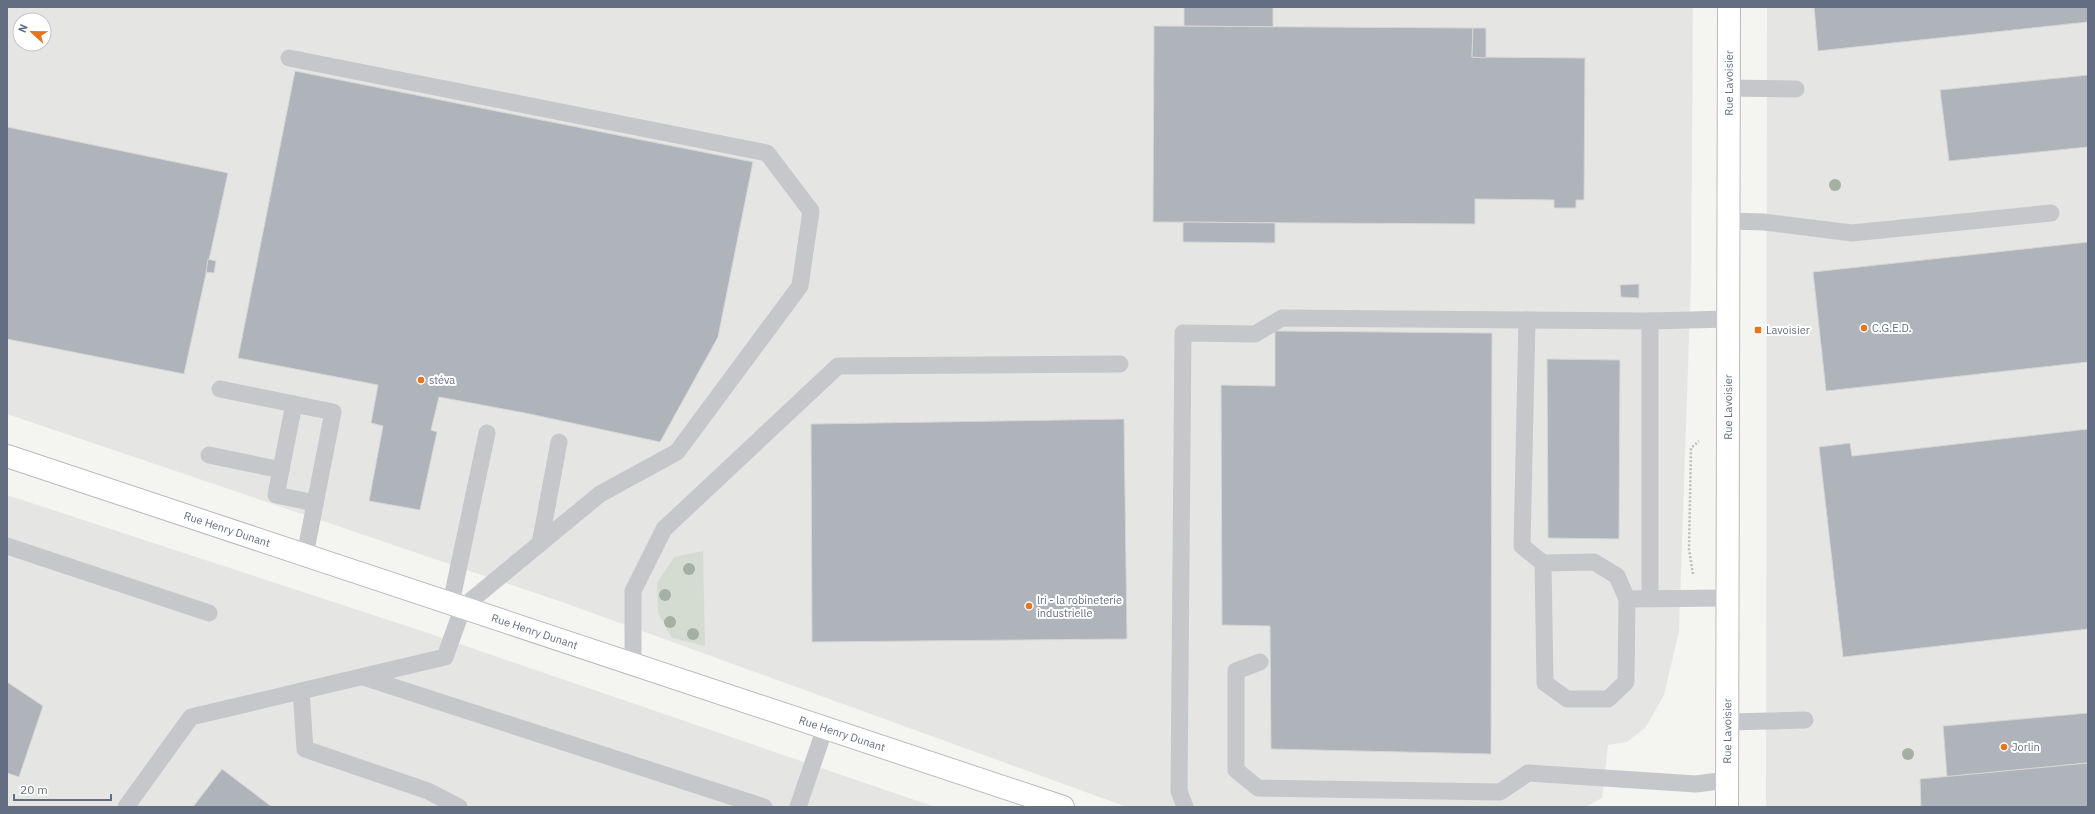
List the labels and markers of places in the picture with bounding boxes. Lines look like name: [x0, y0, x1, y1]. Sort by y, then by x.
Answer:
place label: C.G.E.D.: [1872, 321, 1912, 335]
place label: Lavoisier: [1766, 323, 1810, 337]
marker: C.G.E.D.: [1859, 323, 1869, 333]
marker: Lavoisier: [1753, 325, 1763, 335]
place label: stéva: [429, 373, 455, 387]
marker: stéva: [416, 375, 426, 385]
place label: lri - la robineterie industrielle: [1037, 593, 1122, 620]
marker: lri - la robineterie industrielle: [1024, 601, 1034, 611]
place label: Jorlin: [2012, 740, 2040, 754]
marker: Jorlin: [1999, 742, 2009, 752]

